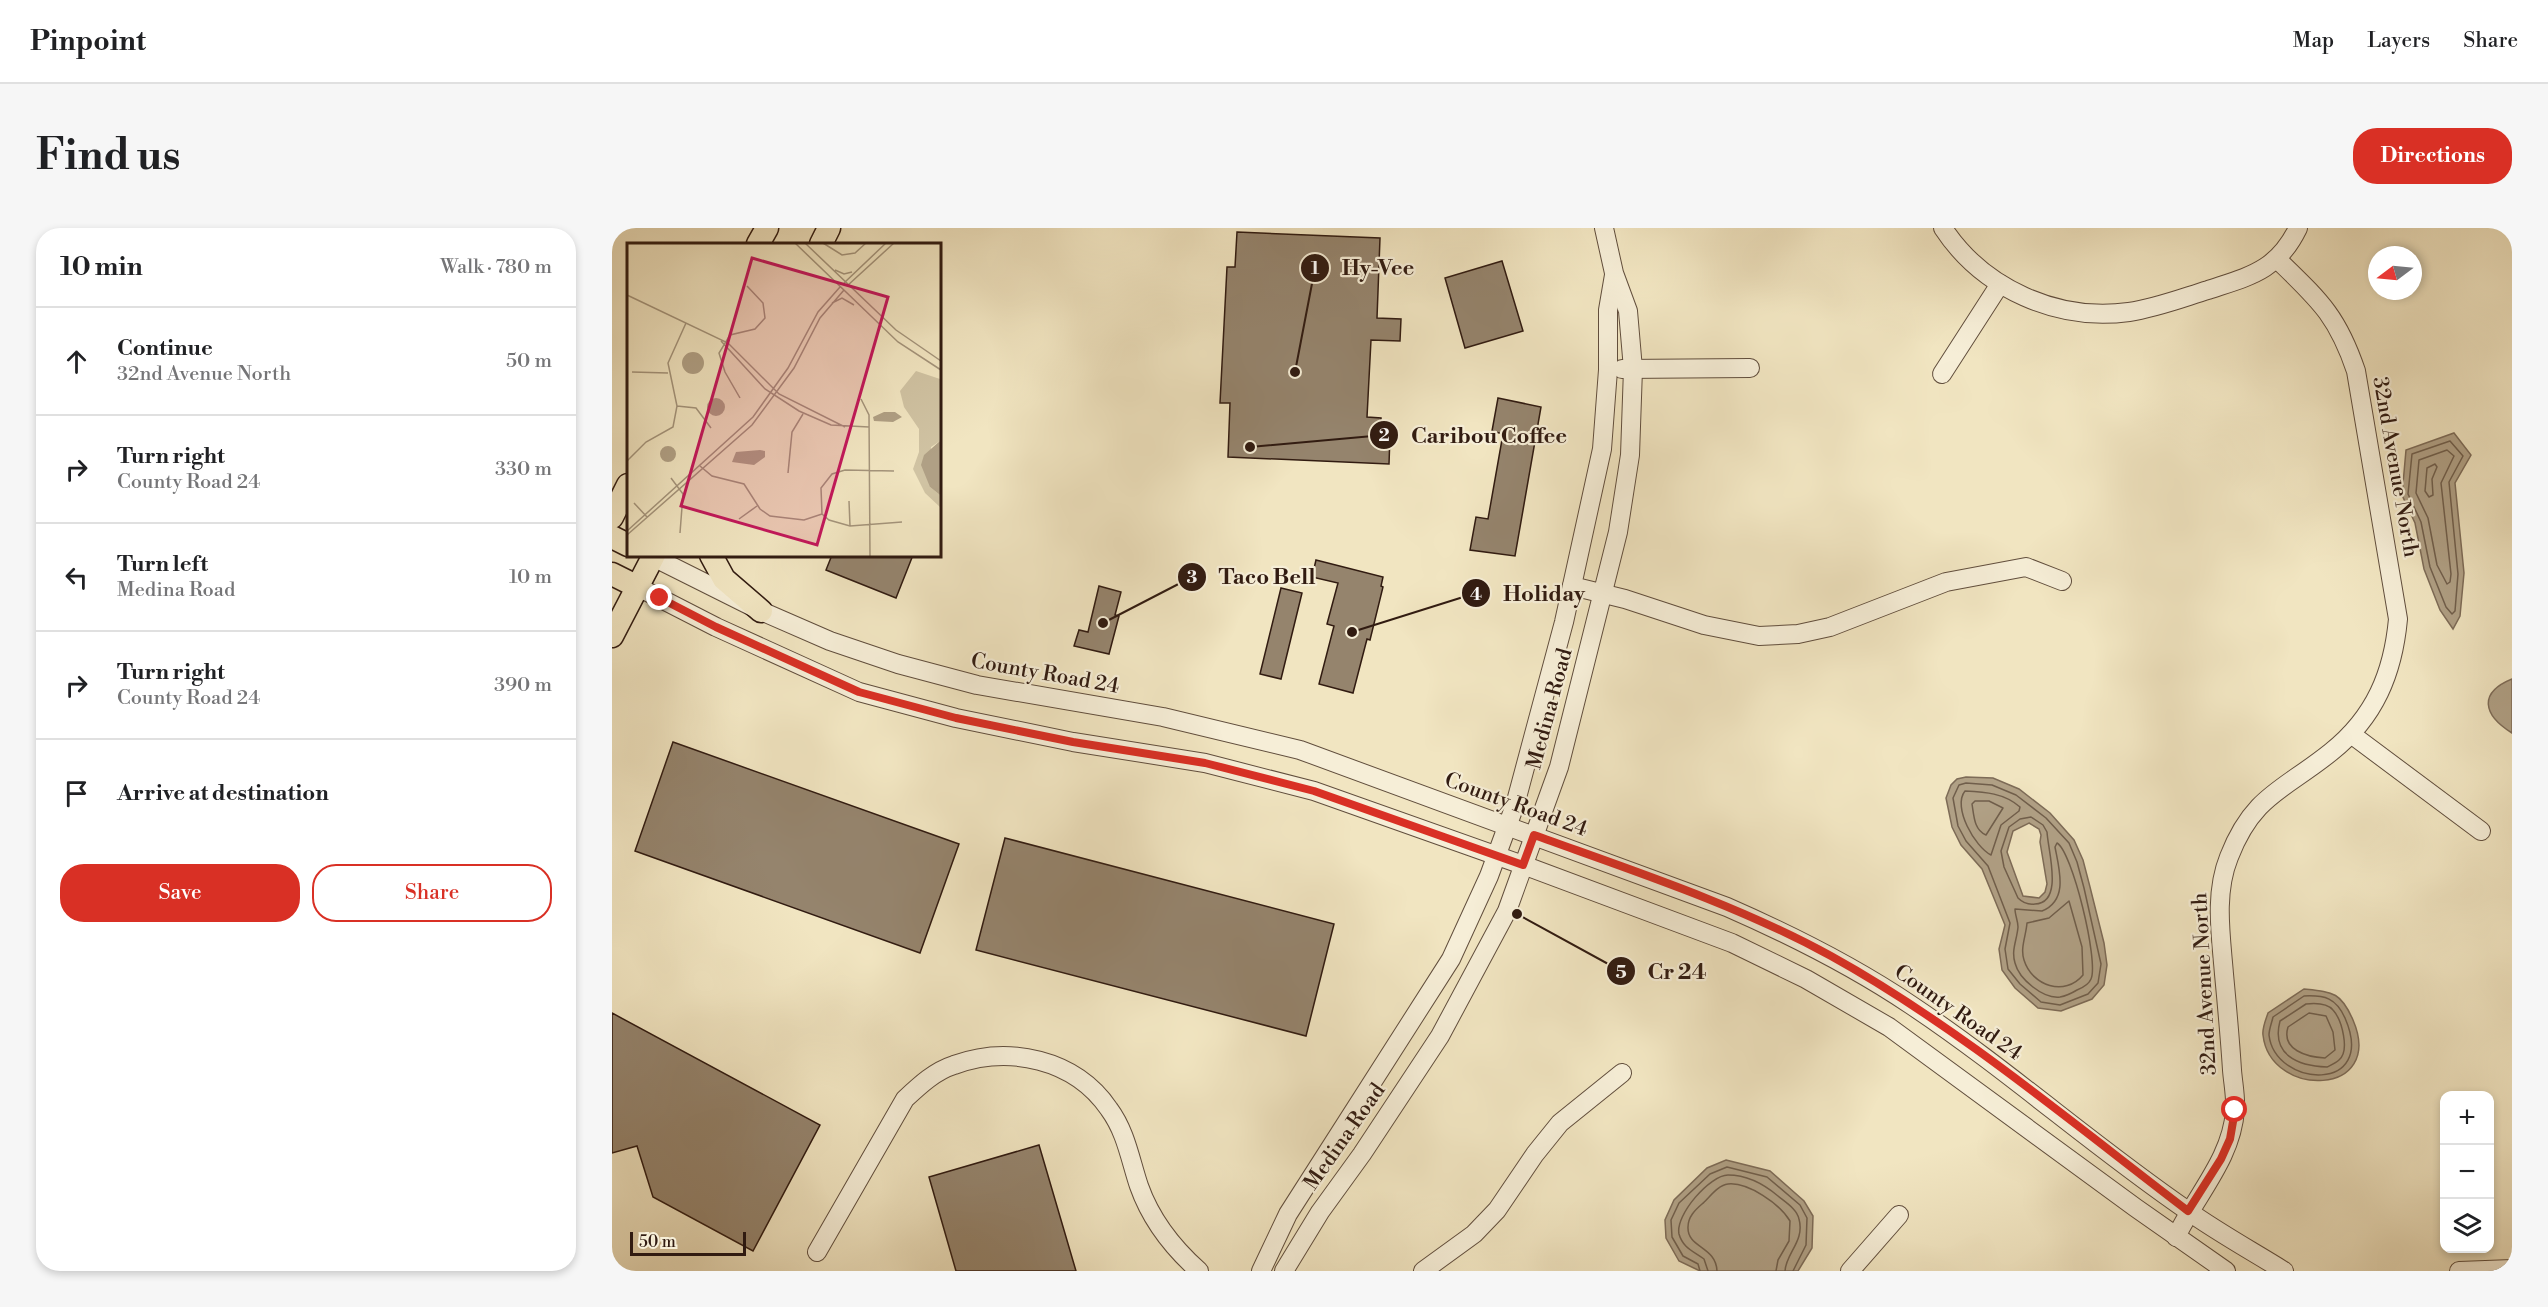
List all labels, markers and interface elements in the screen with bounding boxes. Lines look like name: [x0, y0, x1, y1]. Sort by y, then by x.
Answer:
text: Pinpoint: [30, 24, 146, 59]
text: Map: [2293, 28, 2334, 54]
text: Layers: [2367, 28, 2430, 54]
text: Share: [2463, 28, 2518, 54]
button: Directions: [2353, 128, 2512, 184]
text: Find us: [36, 130, 180, 183]
inset map: [627, 243, 940, 556]
north arrow: [2368, 246, 2422, 300]
callout: Hy-Vee: [1300, 248, 1426, 288]
text: 10 min: [60, 251, 143, 283]
text: Walk · 780 m: [440, 255, 552, 280]
text: Hy-Vee: [1342, 255, 1414, 282]
text: 1: [1311, 257, 1320, 280]
text: Continue: [117, 335, 213, 362]
icon: ahead: [60, 345, 93, 378]
text: 50 m: [506, 349, 552, 374]
text: 32nd Avenue North: [117, 362, 291, 387]
street label: 32nd Avenue North: [2366, 375, 2424, 560]
callout: Caribou Coffee: [1369, 415, 1579, 455]
text: Caribou Coffee: [1411, 423, 1567, 450]
text: 2: [1378, 424, 1390, 447]
text: Turn right: [117, 443, 225, 470]
icon: right: [60, 453, 93, 486]
text: 330 m: [495, 457, 552, 482]
text: County Road 24: [117, 470, 260, 495]
text: Turn left: [117, 551, 208, 578]
callout: Taco Bell: [1177, 557, 1328, 597]
icon: left: [60, 561, 93, 594]
text: Taco Bell: [1219, 564, 1315, 591]
text: 10 m: [509, 565, 552, 590]
text: 3: [1187, 566, 1198, 589]
callout: Holiday: [1461, 573, 1597, 613]
text: Medina Road: [117, 578, 235, 603]
text: Holiday: [1503, 581, 1586, 608]
text: 4: [1470, 583, 1482, 606]
route end: [646, 584, 672, 610]
street label: Medina Road: [1521, 646, 1579, 772]
street label: County Road 24: [969, 648, 1121, 700]
text: Turn right: [117, 659, 225, 686]
icon: right: [60, 669, 93, 702]
text: 390 m: [494, 673, 552, 698]
text: County Road 24: [117, 686, 260, 711]
street label: County Road 24: [1441, 767, 1591, 843]
icon: arrive: [60, 777, 93, 810]
text: Arrive at destination: [117, 780, 329, 807]
button: Save: [60, 864, 300, 922]
button: Share: [312, 864, 552, 922]
street label: 32nd Avenue North: [2187, 892, 2223, 1076]
callout: Cr 24: [1606, 951, 1719, 991]
text: Cr 24: [1648, 959, 1706, 986]
street label: County Road 24: [1889, 959, 2027, 1067]
text: 5: [1615, 961, 1627, 984]
street label: Medina Road: [1299, 1079, 1391, 1195]
map controls: [2440, 1091, 2494, 1253]
button: +: [2440, 1091, 2494, 1145]
route start: [2221, 1096, 2247, 1122]
button: −: [2440, 1145, 2494, 1199]
button: layers: [2440, 1199, 2494, 1253]
scale bar: [630, 1229, 746, 1256]
text: 50 m: [639, 1232, 676, 1252]

